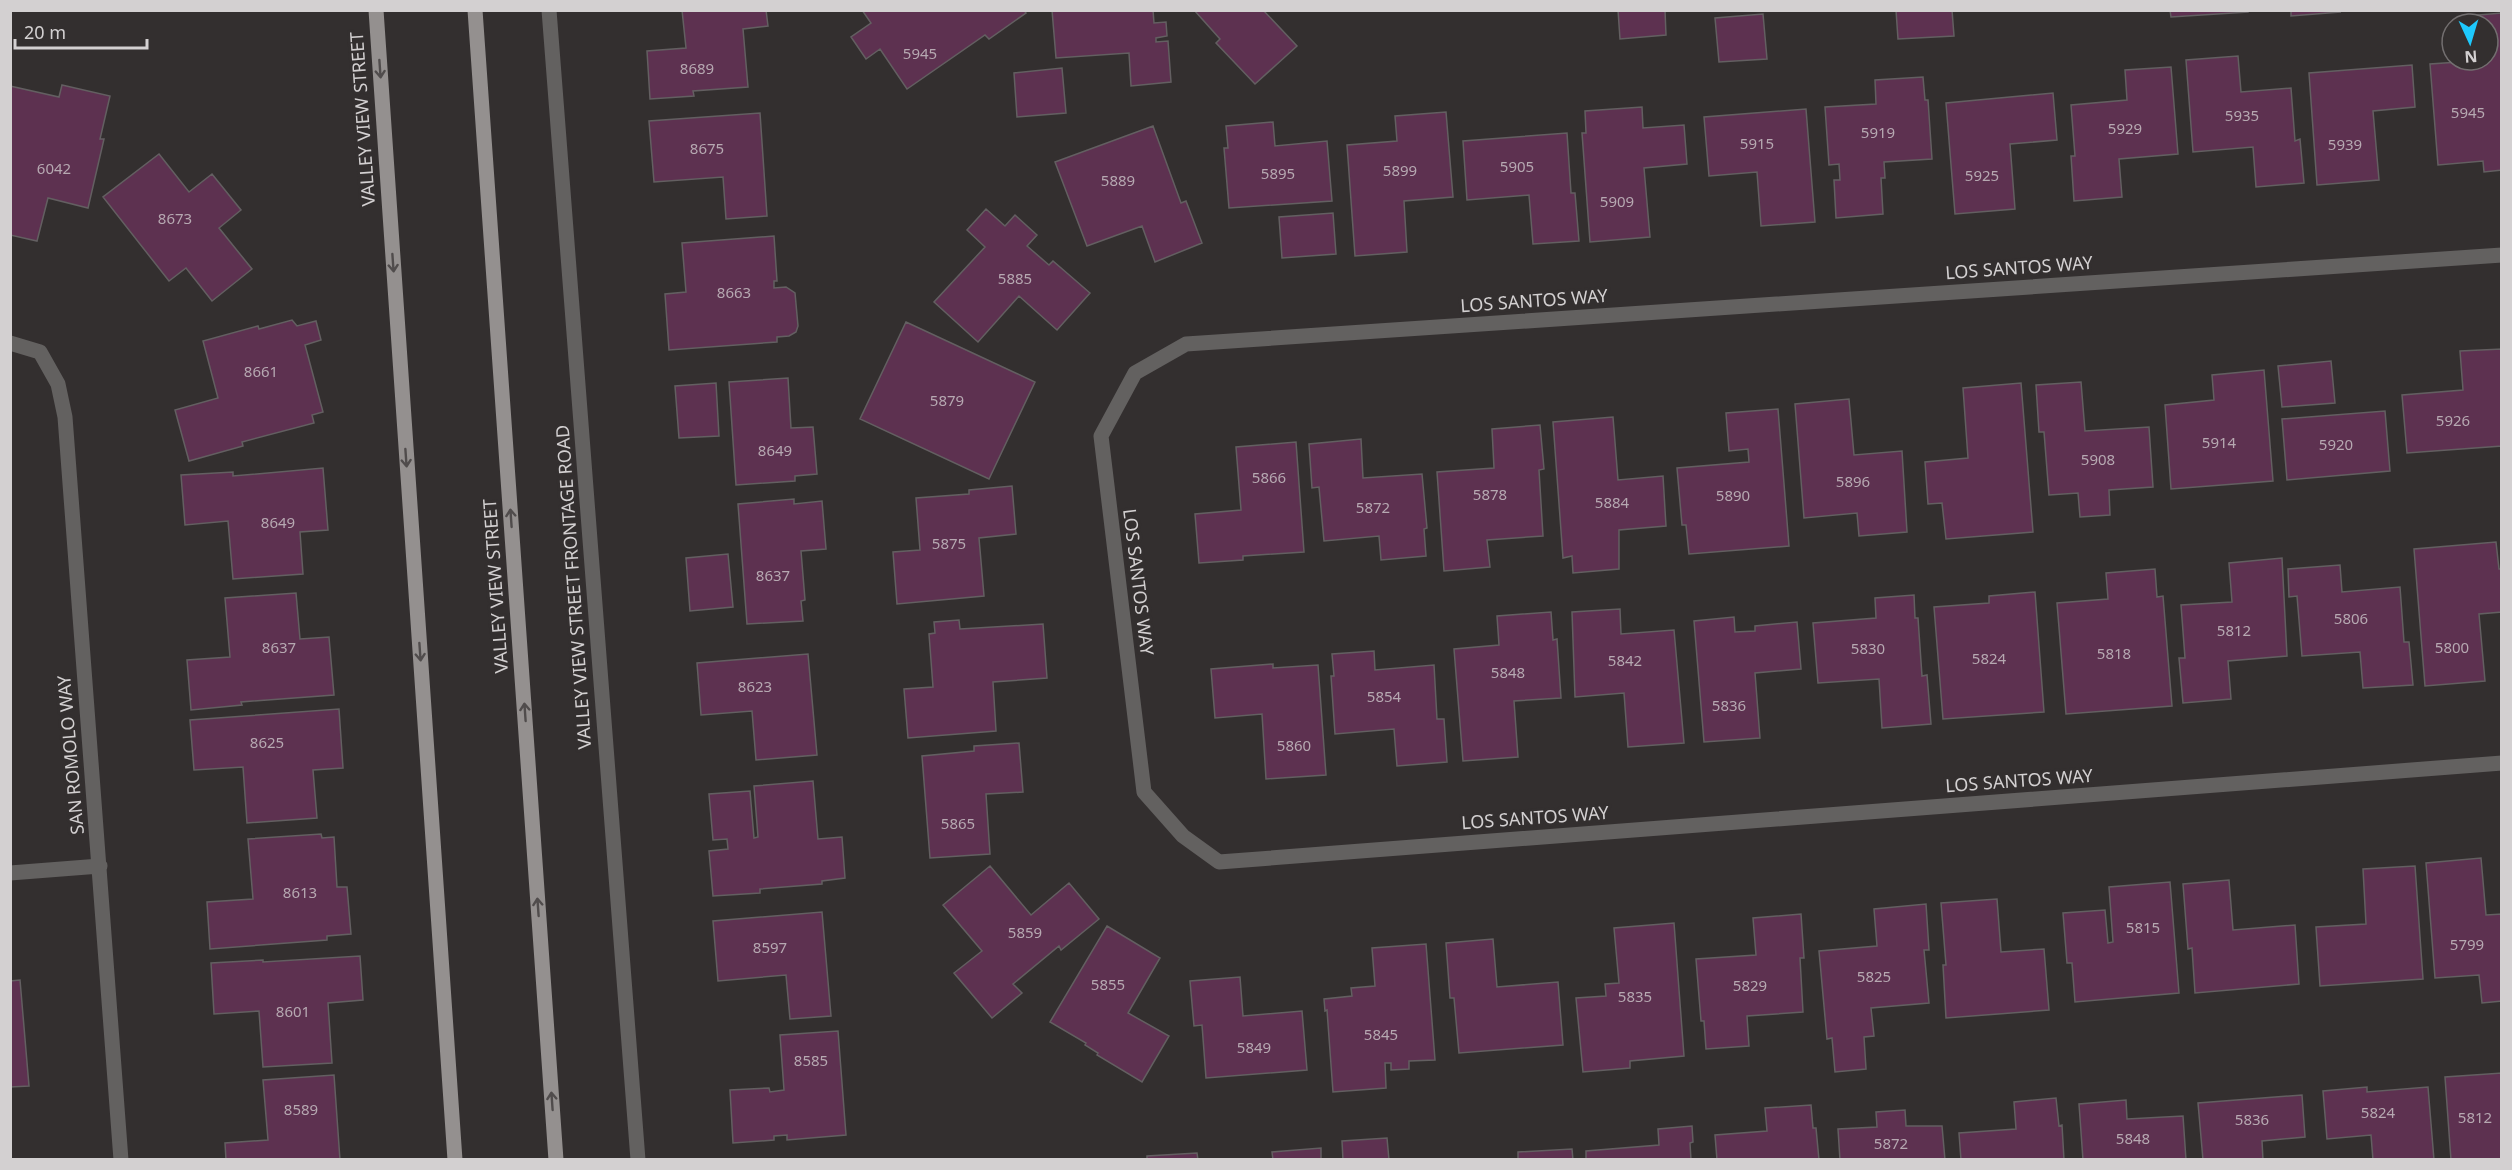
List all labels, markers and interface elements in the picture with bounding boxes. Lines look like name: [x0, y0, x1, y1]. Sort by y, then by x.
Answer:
scale bar: [15, 12, 147, 50]
north arrow: [2440, 12, 2500, 72]
text: 20 m: [24, 20, 66, 44]
street label: VALLEY VIEW STREET: [344, 31, 380, 207]
house number: 5945: [903, 43, 937, 63]
text: N: [2464, 46, 2478, 68]
one-way arrow: [374, 58, 385, 78]
house number: 8689: [680, 58, 714, 78]
house number: 5945: [2451, 102, 2485, 122]
house number: 5935: [2225, 105, 2259, 125]
house number: 5929: [2108, 118, 2142, 138]
house number: 5919: [1861, 122, 1895, 142]
house number: 5915: [1740, 133, 1774, 153]
house number: 5939: [2328, 134, 2362, 154]
house number: 8675: [690, 138, 724, 158]
house number: 5905: [1500, 156, 1534, 176]
house number: 6042: [37, 158, 71, 178]
house number: 5899: [1383, 160, 1417, 180]
house number: 5895: [1261, 163, 1295, 183]
house number: 5925: [1965, 165, 1999, 185]
house number: 5889: [1101, 170, 1135, 190]
house number: 5909: [1600, 191, 1634, 211]
house number: 8673: [158, 208, 192, 228]
street label: LOS SANTOS WAY: [1944, 250, 2094, 284]
one-way arrow: [388, 253, 399, 273]
house number: 5885: [998, 268, 1032, 288]
house number: 8663: [717, 282, 751, 302]
street label: LOS SANTOS WAY: [1459, 283, 1609, 317]
house number: 8661: [244, 361, 278, 381]
house number: 5879: [930, 390, 964, 410]
house number: 5926: [2436, 410, 2470, 430]
street label: VALLEY VIEW STREET FRONTAGE ROAD: [550, 424, 596, 750]
house number: 5914: [2202, 432, 2237, 452]
house number: 5920: [2319, 434, 2353, 454]
house number: 8649: [758, 440, 792, 460]
one-way arrow: [401, 447, 412, 467]
house number: 5908: [2081, 449, 2115, 469]
house number: 5866: [1252, 467, 1286, 487]
house number: 5896: [1836, 471, 1870, 491]
house number: 5878: [1473, 484, 1507, 504]
house number: 5890: [1716, 485, 1750, 505]
house number: 5884: [1595, 492, 1630, 512]
house number: 5872: [1356, 497, 1390, 517]
street label: VALLEY VIEW STREET: [477, 498, 513, 674]
street label: LOS SANTOS WAY: [1118, 507, 1160, 657]
one-way arrow: [505, 508, 516, 528]
house number: 8649: [261, 512, 295, 532]
house number: 5875: [932, 533, 966, 553]
house number: 8637: [756, 565, 790, 585]
house number: 5806: [2334, 608, 2368, 628]
house number: 5812: [2217, 620, 2251, 640]
house number: 8637: [262, 637, 296, 657]
house number: 5800: [2435, 637, 2469, 657]
house number: 5830: [1851, 638, 1885, 658]
one-way arrow: [415, 642, 426, 662]
house number: 5818: [2097, 643, 2131, 663]
house number: 5824: [1972, 648, 2007, 668]
house number: 5842: [1608, 650, 1642, 670]
house number: 5848: [1491, 662, 1525, 682]
street label: SAN ROMOLO WAY: [51, 674, 89, 836]
house number: 8623: [738, 676, 772, 696]
house number: 5854: [1367, 686, 1402, 706]
house number: 5836: [1712, 695, 1746, 715]
one-way arrow: [519, 703, 530, 723]
house number: 8625: [250, 732, 284, 752]
house number: 5860: [1277, 735, 1311, 755]
street label: LOS SANTOS WAY: [1944, 763, 2094, 797]
street label: LOS SANTOS WAY: [1460, 800, 1610, 834]
house number: 5865: [941, 813, 975, 833]
house number: 8613: [283, 882, 317, 902]
one-way arrow: [533, 897, 544, 917]
house number: 5815: [2126, 917, 2160, 937]
house number: 5859: [1008, 922, 1042, 942]
house number: 5799: [2450, 934, 2484, 954]
house number: 8597: [753, 937, 787, 957]
house number: 5825: [1857, 966, 1891, 986]
house number: 5855: [1091, 974, 1125, 994]
house number: 5829: [1733, 975, 1767, 995]
house number: 5835: [1618, 986, 1652, 1006]
house number: 8601: [276, 1001, 310, 1021]
house number: 5845: [1364, 1024, 1398, 1044]
house number: 5849: [1237, 1037, 1271, 1057]
house number: 8585: [794, 1050, 828, 1070]
one-way arrow: [547, 1092, 558, 1112]
house number: 8589: [284, 1099, 318, 1119]
house number: 5824: [2361, 1102, 2396, 1122]
house number: 5812: [2458, 1107, 2492, 1127]
house number: 5836: [2235, 1109, 2269, 1129]
house number: 5848: [2116, 1128, 2150, 1148]
house number: 5872: [1874, 1133, 1908, 1153]

